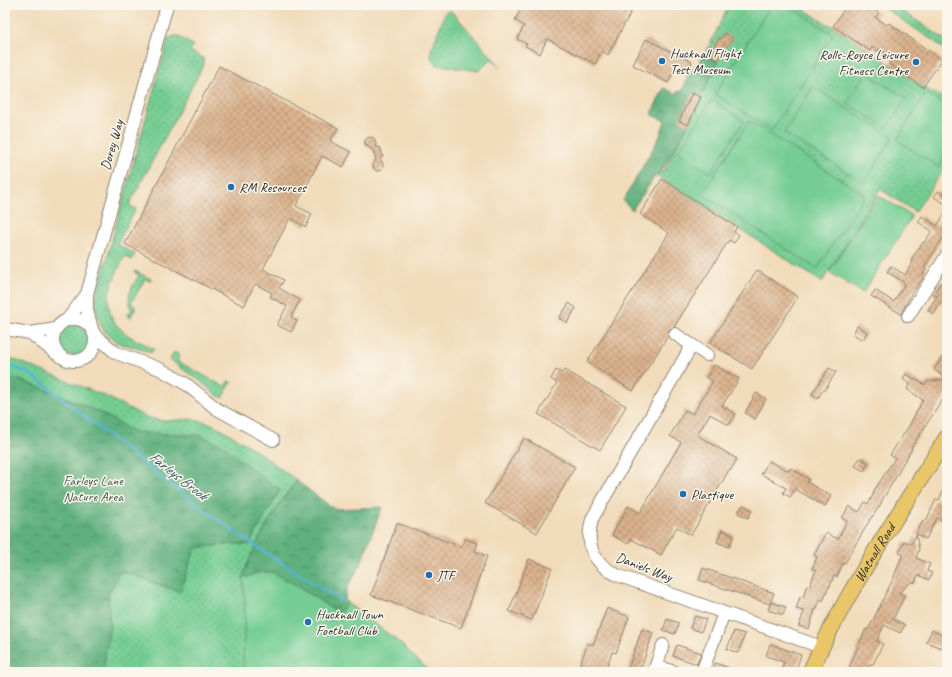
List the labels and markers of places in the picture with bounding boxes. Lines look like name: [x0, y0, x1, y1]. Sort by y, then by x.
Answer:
place label: Hucknall Flight Test Museum: [670, 45, 743, 78]
place label: Rolls-Royce Leisure Fitness Centre: [819, 46, 909, 79]
marker: Hucknall Flight Test Museum: [657, 56, 667, 66]
marker: Rolls-Royce Leisure Fitness Centre: [911, 57, 921, 67]
place label: RM Resources: [239, 179, 307, 196]
marker: RM Resources: [226, 182, 236, 192]
place label: Plastique: [691, 486, 735, 503]
marker: Plastique: [678, 489, 688, 499]
place label: JTF: [436, 567, 457, 584]
marker: JTF: [424, 570, 434, 580]
place label: Hucknall Town Football Club: [316, 606, 384, 639]
marker: Hucknall Town Football Club: [303, 617, 313, 627]

